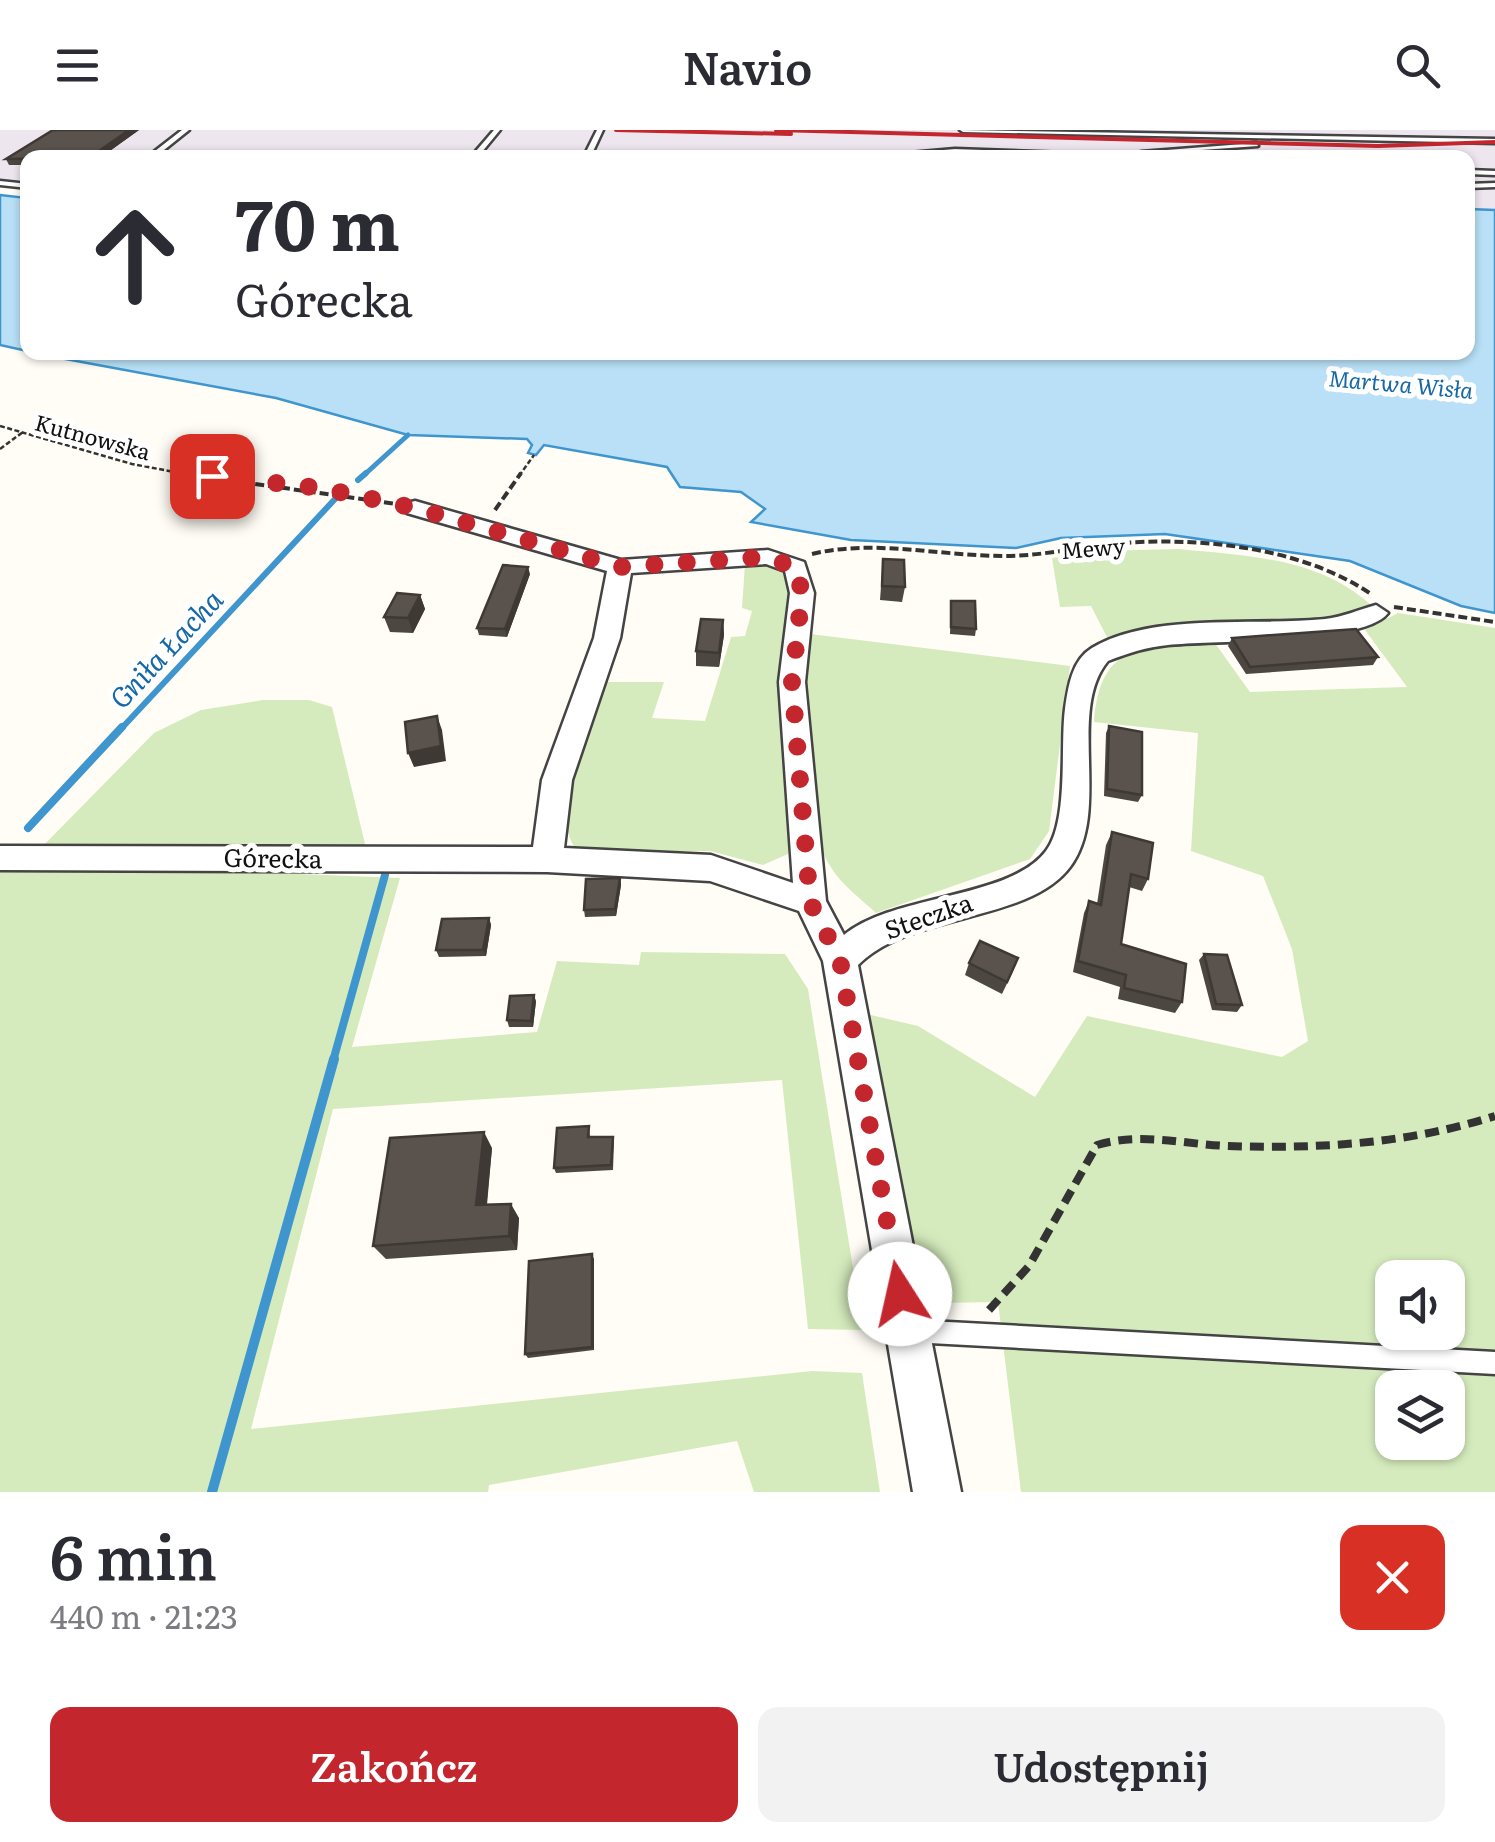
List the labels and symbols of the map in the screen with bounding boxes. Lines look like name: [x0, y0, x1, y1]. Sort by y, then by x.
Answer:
water label: Martwa Wisła: [1327, 360, 1475, 406]
street label: Kutnowska: [32, 405, 155, 467]
pin: [170, 434, 255, 519]
street label: Mewy: [1059, 528, 1127, 566]
water label: Gniła Łacha: [98, 579, 232, 717]
street label: Górecka: [223, 838, 323, 876]
street label: Steczka: [879, 883, 978, 947]
position arrow: [848, 1242, 952, 1346]

